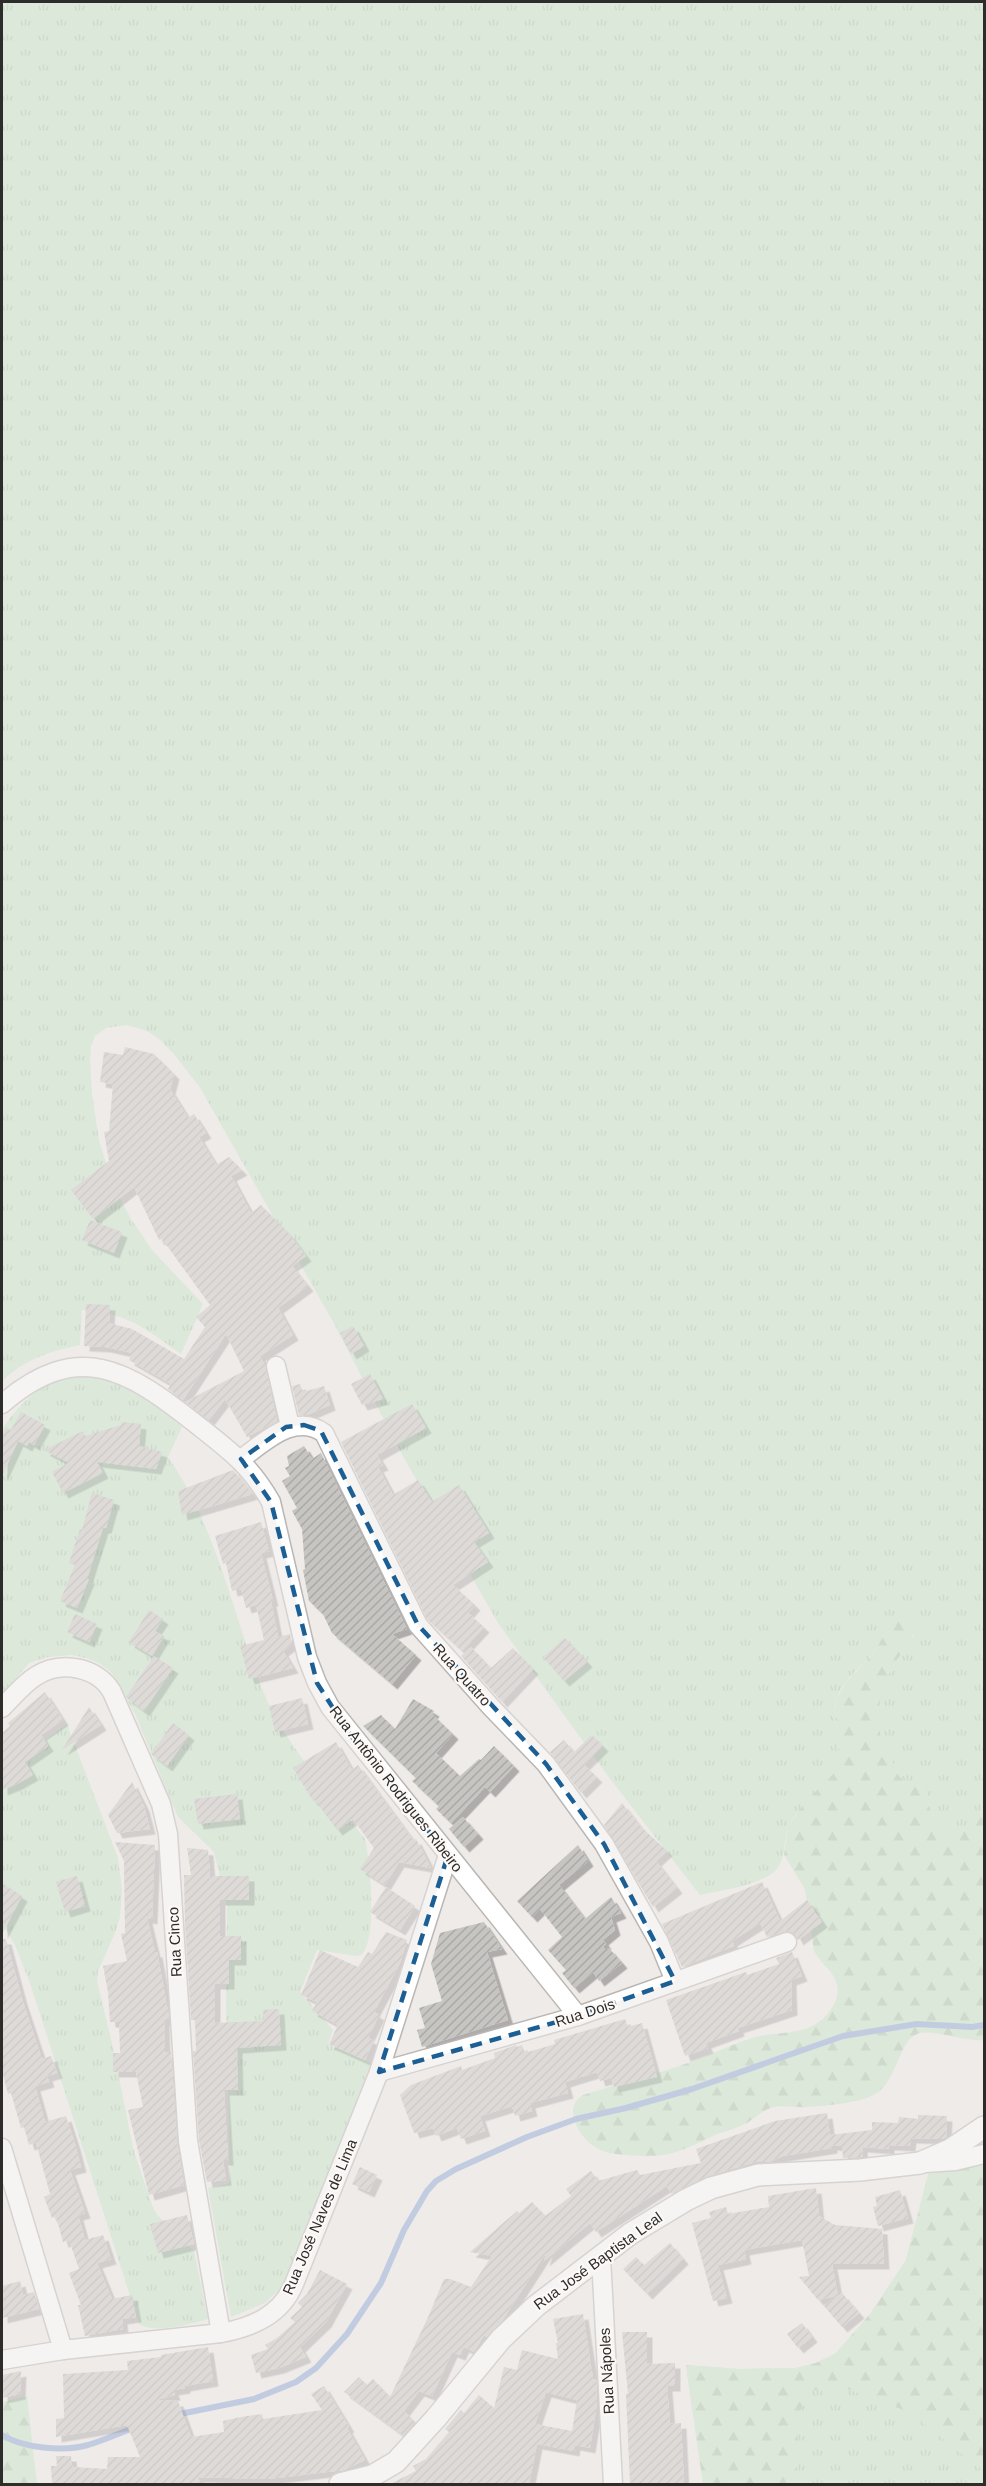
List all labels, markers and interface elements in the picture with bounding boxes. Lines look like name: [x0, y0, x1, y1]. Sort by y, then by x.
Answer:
street label: Rua Quatro: [430, 1640, 495, 1709]
street label: Rua Antônio Rodrigues Ribeiro: [326, 1702, 466, 1875]
street label: Rua Cinco: [164, 1907, 185, 1977]
street label: Rua Dois: [553, 1995, 617, 2030]
street label: Rua José Naves de Lima: [279, 2136, 360, 2297]
street label: Rua José Baptista Leal: [530, 2208, 665, 2313]
street label: Rua Nápoles: [596, 2327, 617, 2415]

